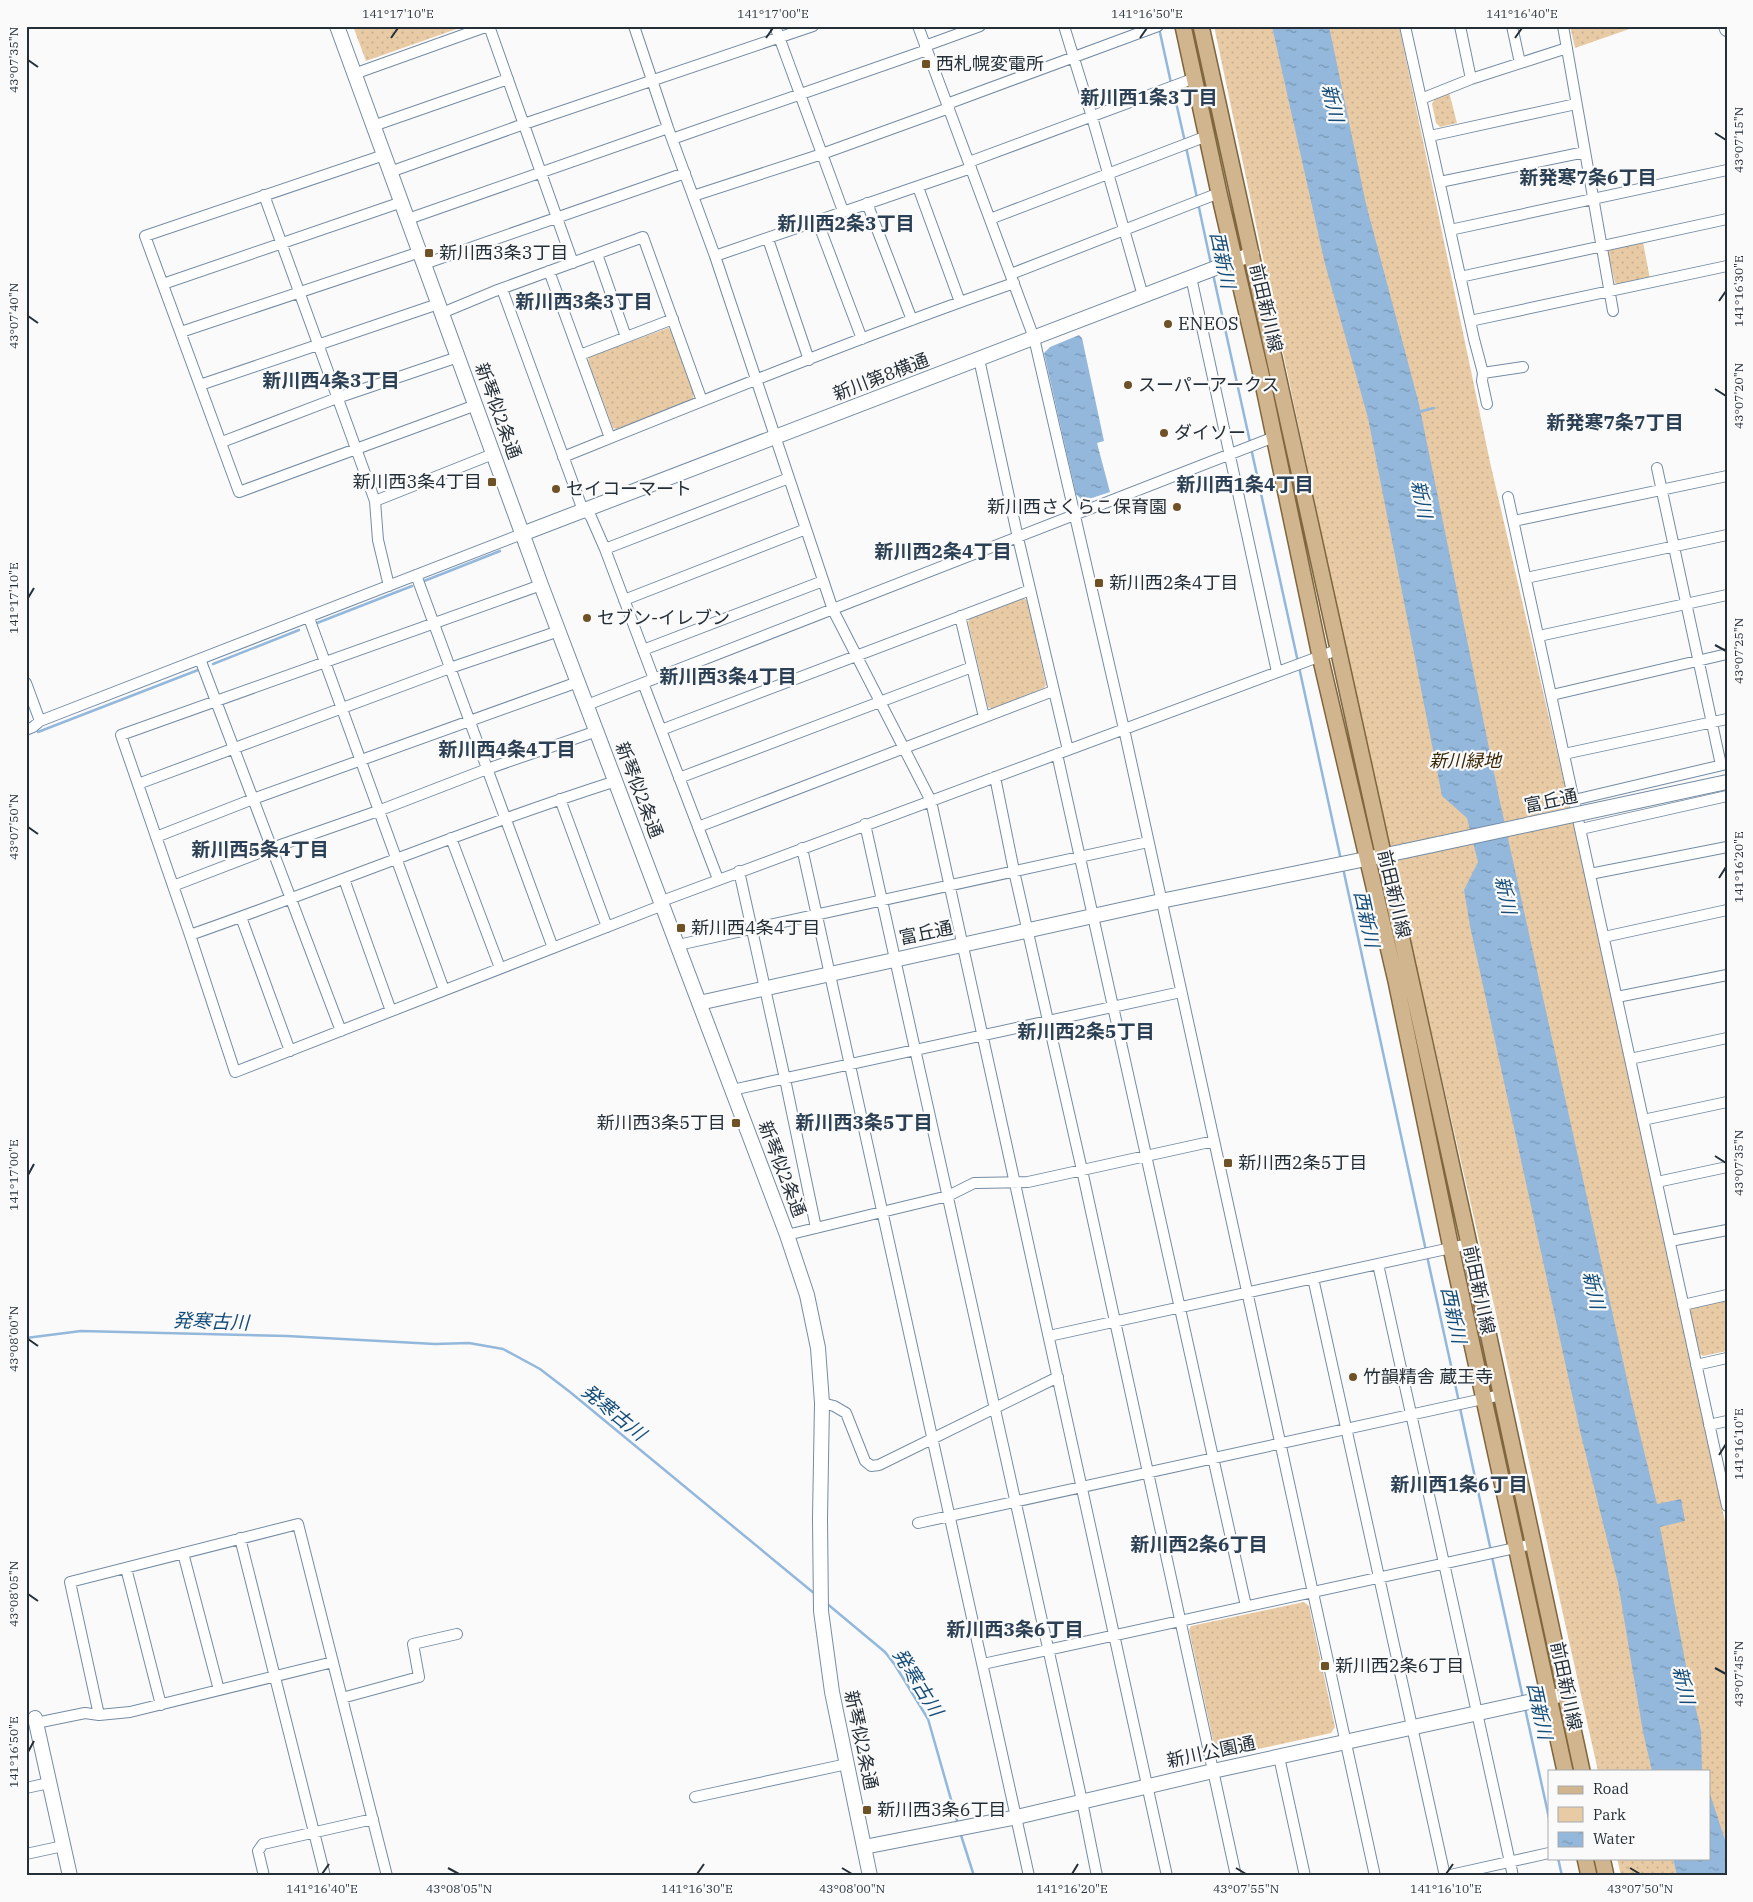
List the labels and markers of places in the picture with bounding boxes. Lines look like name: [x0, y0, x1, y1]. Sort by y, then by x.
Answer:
place label: 西札幌変電所: [936, 52, 1044, 75]
marker: 西札幌変電所: [920, 58, 932, 70]
place label: 新川西3条3丁目: [439, 241, 569, 264]
marker: 新川西3条3丁目: [423, 247, 435, 259]
place label: ENEOS: [1178, 312, 1239, 335]
marker: ENEOS: [1162, 318, 1174, 330]
place label: スーパーアークス: [1138, 373, 1279, 396]
marker: スーパーアークス: [1122, 379, 1134, 391]
place label: ダイソー: [1174, 421, 1246, 444]
marker: ダイソー: [1158, 427, 1170, 439]
place label: 新川西3条4丁目: [352, 470, 482, 493]
marker: 新川西3条4丁目: [486, 476, 498, 488]
place label: セイコーマート: [566, 477, 692, 500]
marker: セイコーマート: [550, 483, 562, 495]
place label: 新川西さくらこ保育園: [987, 495, 1167, 518]
marker: 新川西さくらこ保育園: [1171, 501, 1183, 513]
place label: 新川西2条4丁目: [1109, 571, 1239, 594]
marker: 新川西2条4丁目: [1093, 577, 1105, 589]
place label: セブン-イレブン: [597, 606, 730, 629]
marker: セブン-イレブン: [581, 612, 593, 624]
place label: 新川西4条4丁目: [691, 916, 821, 939]
marker: 新川西4条4丁目: [675, 922, 687, 934]
place label: 新川西3条5丁目: [596, 1111, 726, 1134]
marker: 新川西3条5丁目: [730, 1117, 742, 1129]
place label: 新川西2条5丁目: [1238, 1151, 1368, 1174]
marker: 新川西2条5丁目: [1222, 1157, 1234, 1169]
place label: 竹韻精舎 蔵王寺: [1363, 1365, 1493, 1388]
marker: 竹韻精舎 蔵王寺: [1347, 1371, 1359, 1383]
place label: 新川西2条6丁目: [1335, 1654, 1465, 1677]
marker: 新川西2条6丁目: [1319, 1660, 1331, 1672]
place label: 新川西3条6丁目: [877, 1798, 1007, 1821]
marker: 新川西3条6丁目: [861, 1804, 873, 1816]

